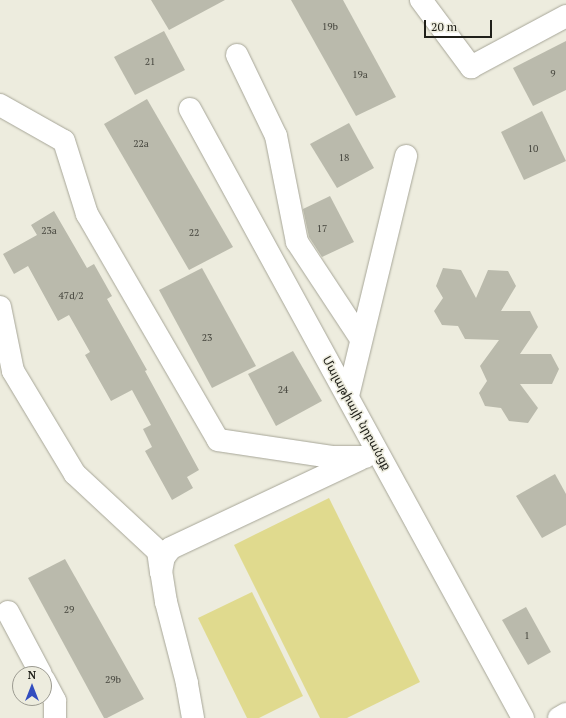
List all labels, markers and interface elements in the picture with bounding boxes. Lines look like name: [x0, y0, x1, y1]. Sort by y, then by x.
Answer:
scale bar: [426, 12, 494, 38]
text: 20 m: [431, 19, 457, 34]
house number: 19b: [322, 21, 338, 33]
house number: 21: [145, 56, 155, 68]
house number: 9: [550, 68, 556, 80]
house number: 19a: [352, 69, 368, 81]
house number: 22a: [133, 138, 149, 150]
house number: 10: [528, 143, 538, 155]
house number: 18: [339, 152, 349, 164]
house number: 17: [317, 223, 327, 235]
house number: 23a: [41, 225, 57, 237]
house number: 22: [189, 227, 199, 239]
house number: 47d/2: [59, 290, 83, 302]
house number: 23: [202, 332, 212, 344]
street label: Մալաթիայի նրբանցք: [320, 353, 394, 473]
house number: 24: [278, 384, 288, 396]
house number: 29: [64, 604, 74, 616]
house number: 1: [524, 630, 530, 642]
north arrow: [12, 666, 52, 706]
text: N: [28, 668, 36, 682]
house number: 29b: [105, 674, 121, 686]

